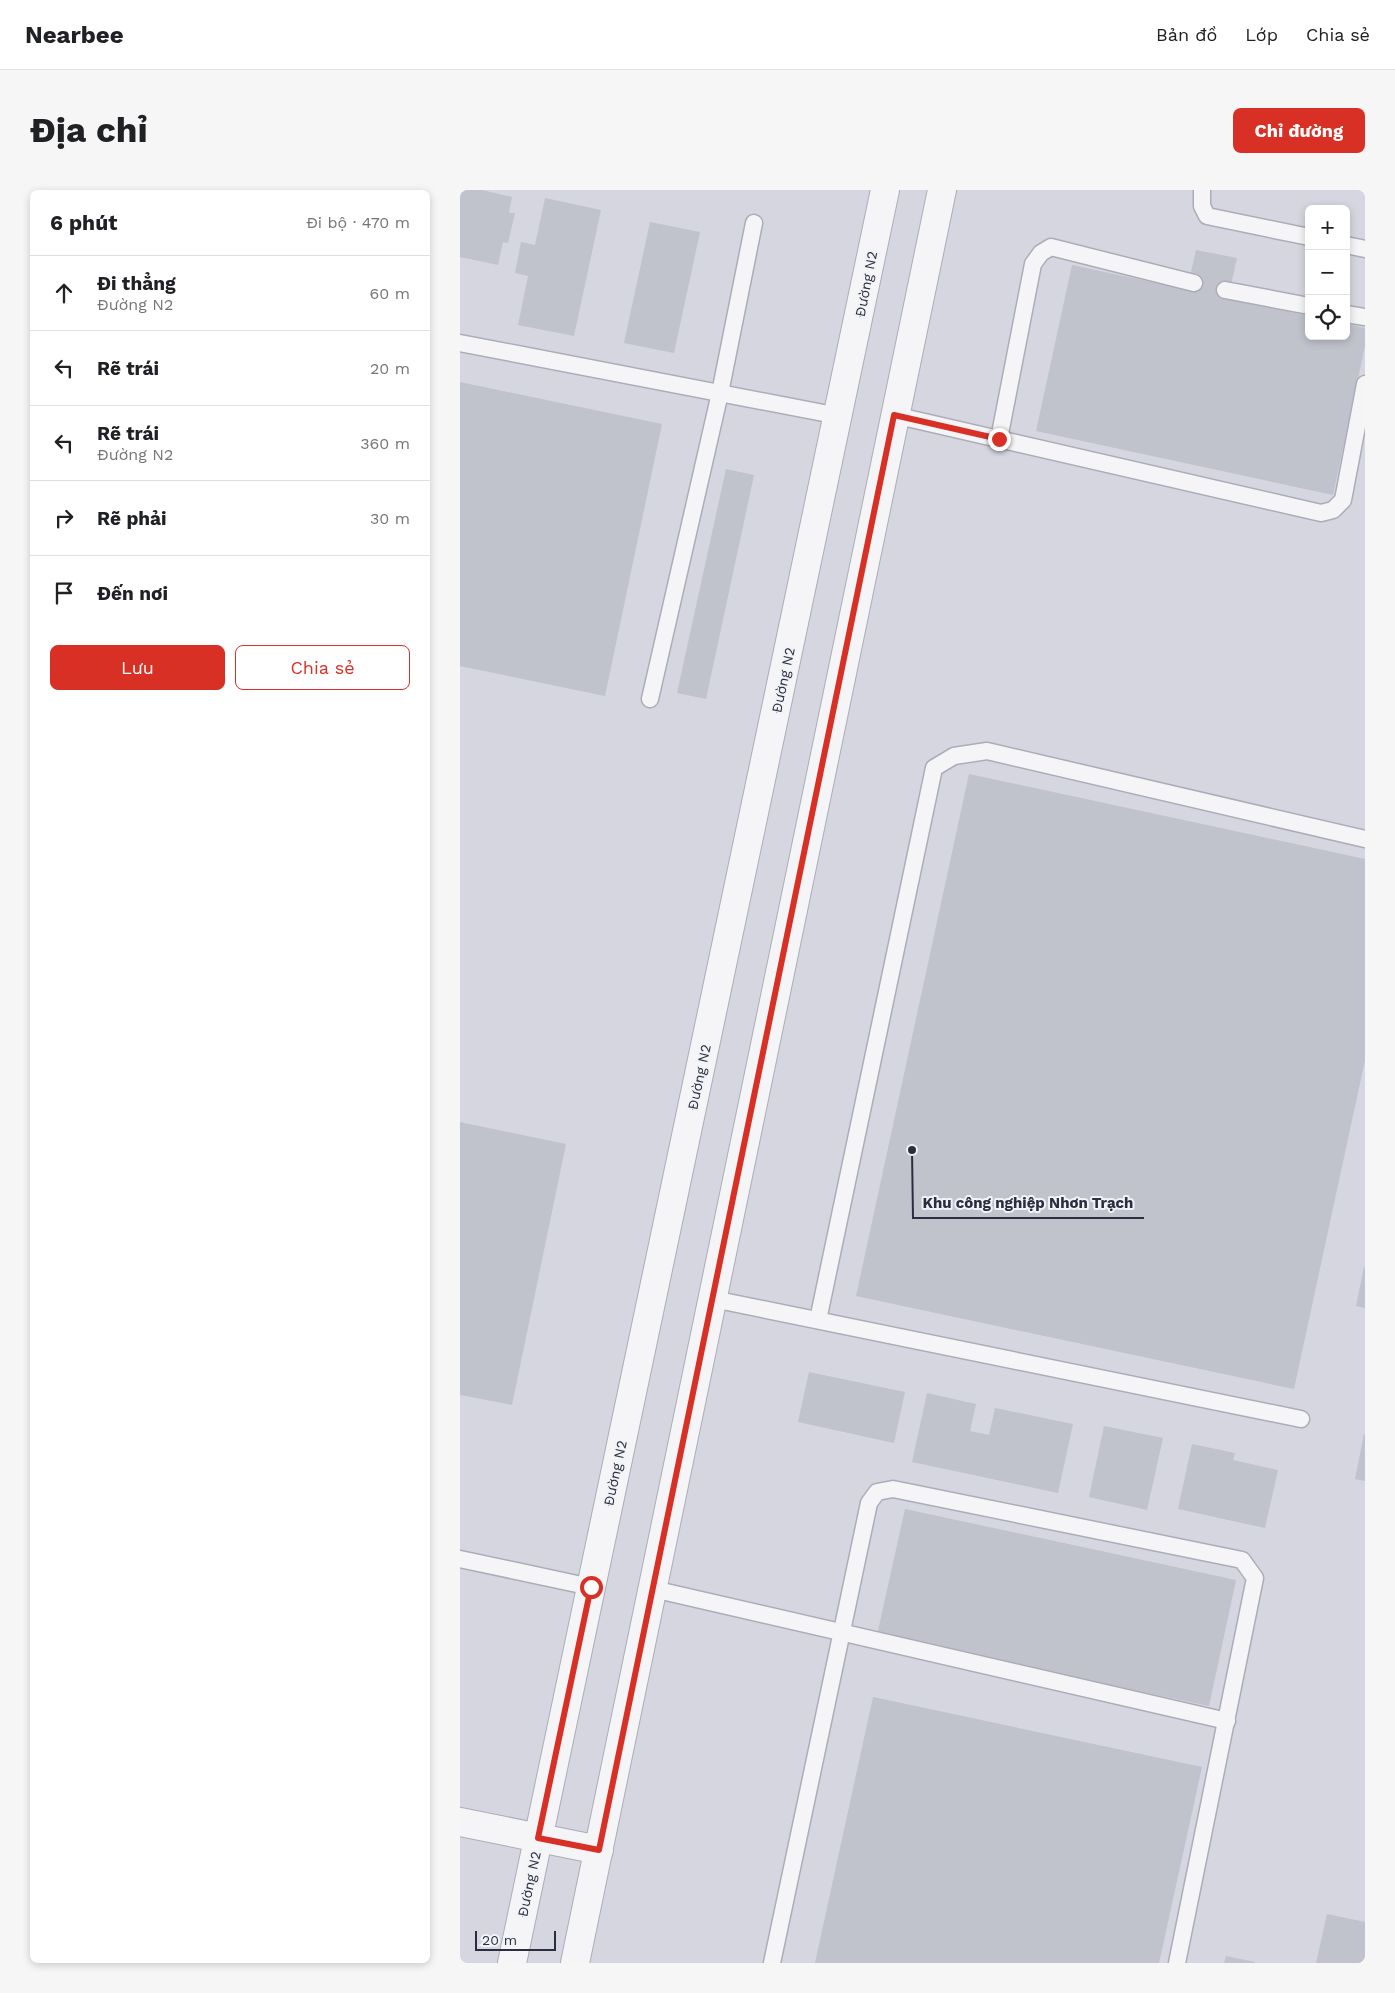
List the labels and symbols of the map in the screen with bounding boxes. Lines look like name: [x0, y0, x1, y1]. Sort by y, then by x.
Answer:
street label: Đường N2: [852, 250, 880, 318]
route end: [988, 428, 1011, 451]
street label: Đường N2: [768, 646, 798, 714]
street label: Đường N2: [684, 1043, 714, 1111]
callout: Khu công nghiệp Nhơn Trạch: [913, 1188, 1144, 1218]
text: Khu công nghiệp Nhơn Trạch: [923, 1194, 1133, 1212]
street label: Đường N2: [600, 1439, 630, 1507]
route start: [580, 1576, 603, 1599]
street label: Đường N2: [514, 1850, 544, 1918]
scale bar: [475, 1928, 556, 1951]

